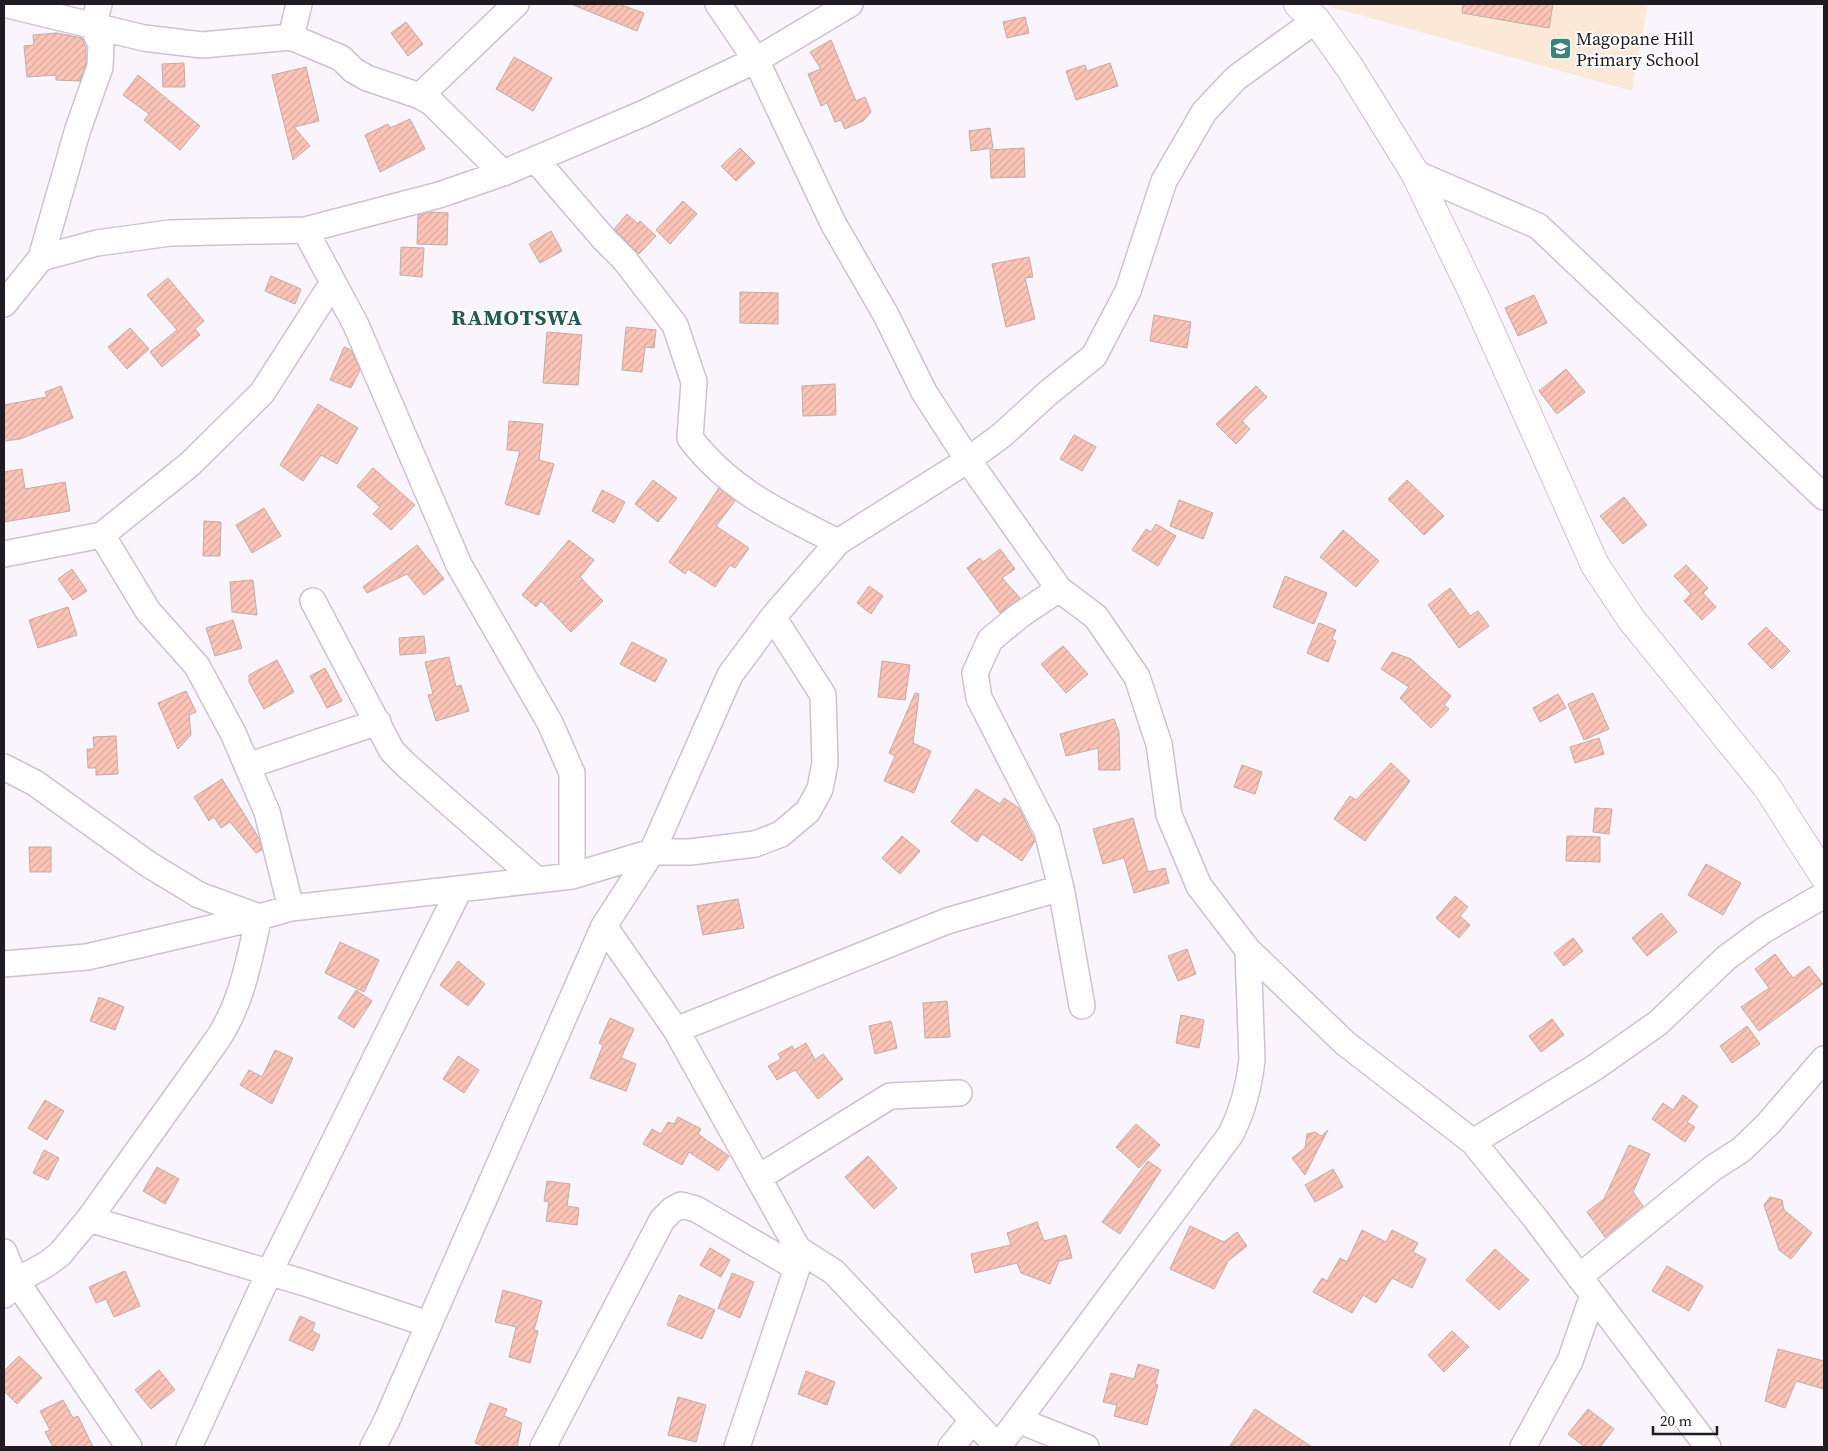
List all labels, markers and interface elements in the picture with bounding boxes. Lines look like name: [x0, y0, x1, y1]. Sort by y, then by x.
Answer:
place label: Magopane Hill Primary School: [1576, 26, 1699, 72]
school or university icon: Magopane Hill Primary School: [1548, 37, 1572, 61]
district label: RAMOTSWA: [451, 302, 583, 332]
scale bar: [1653, 1404, 1717, 1436]
text: 20 m: [1660, 1410, 1692, 1431]

